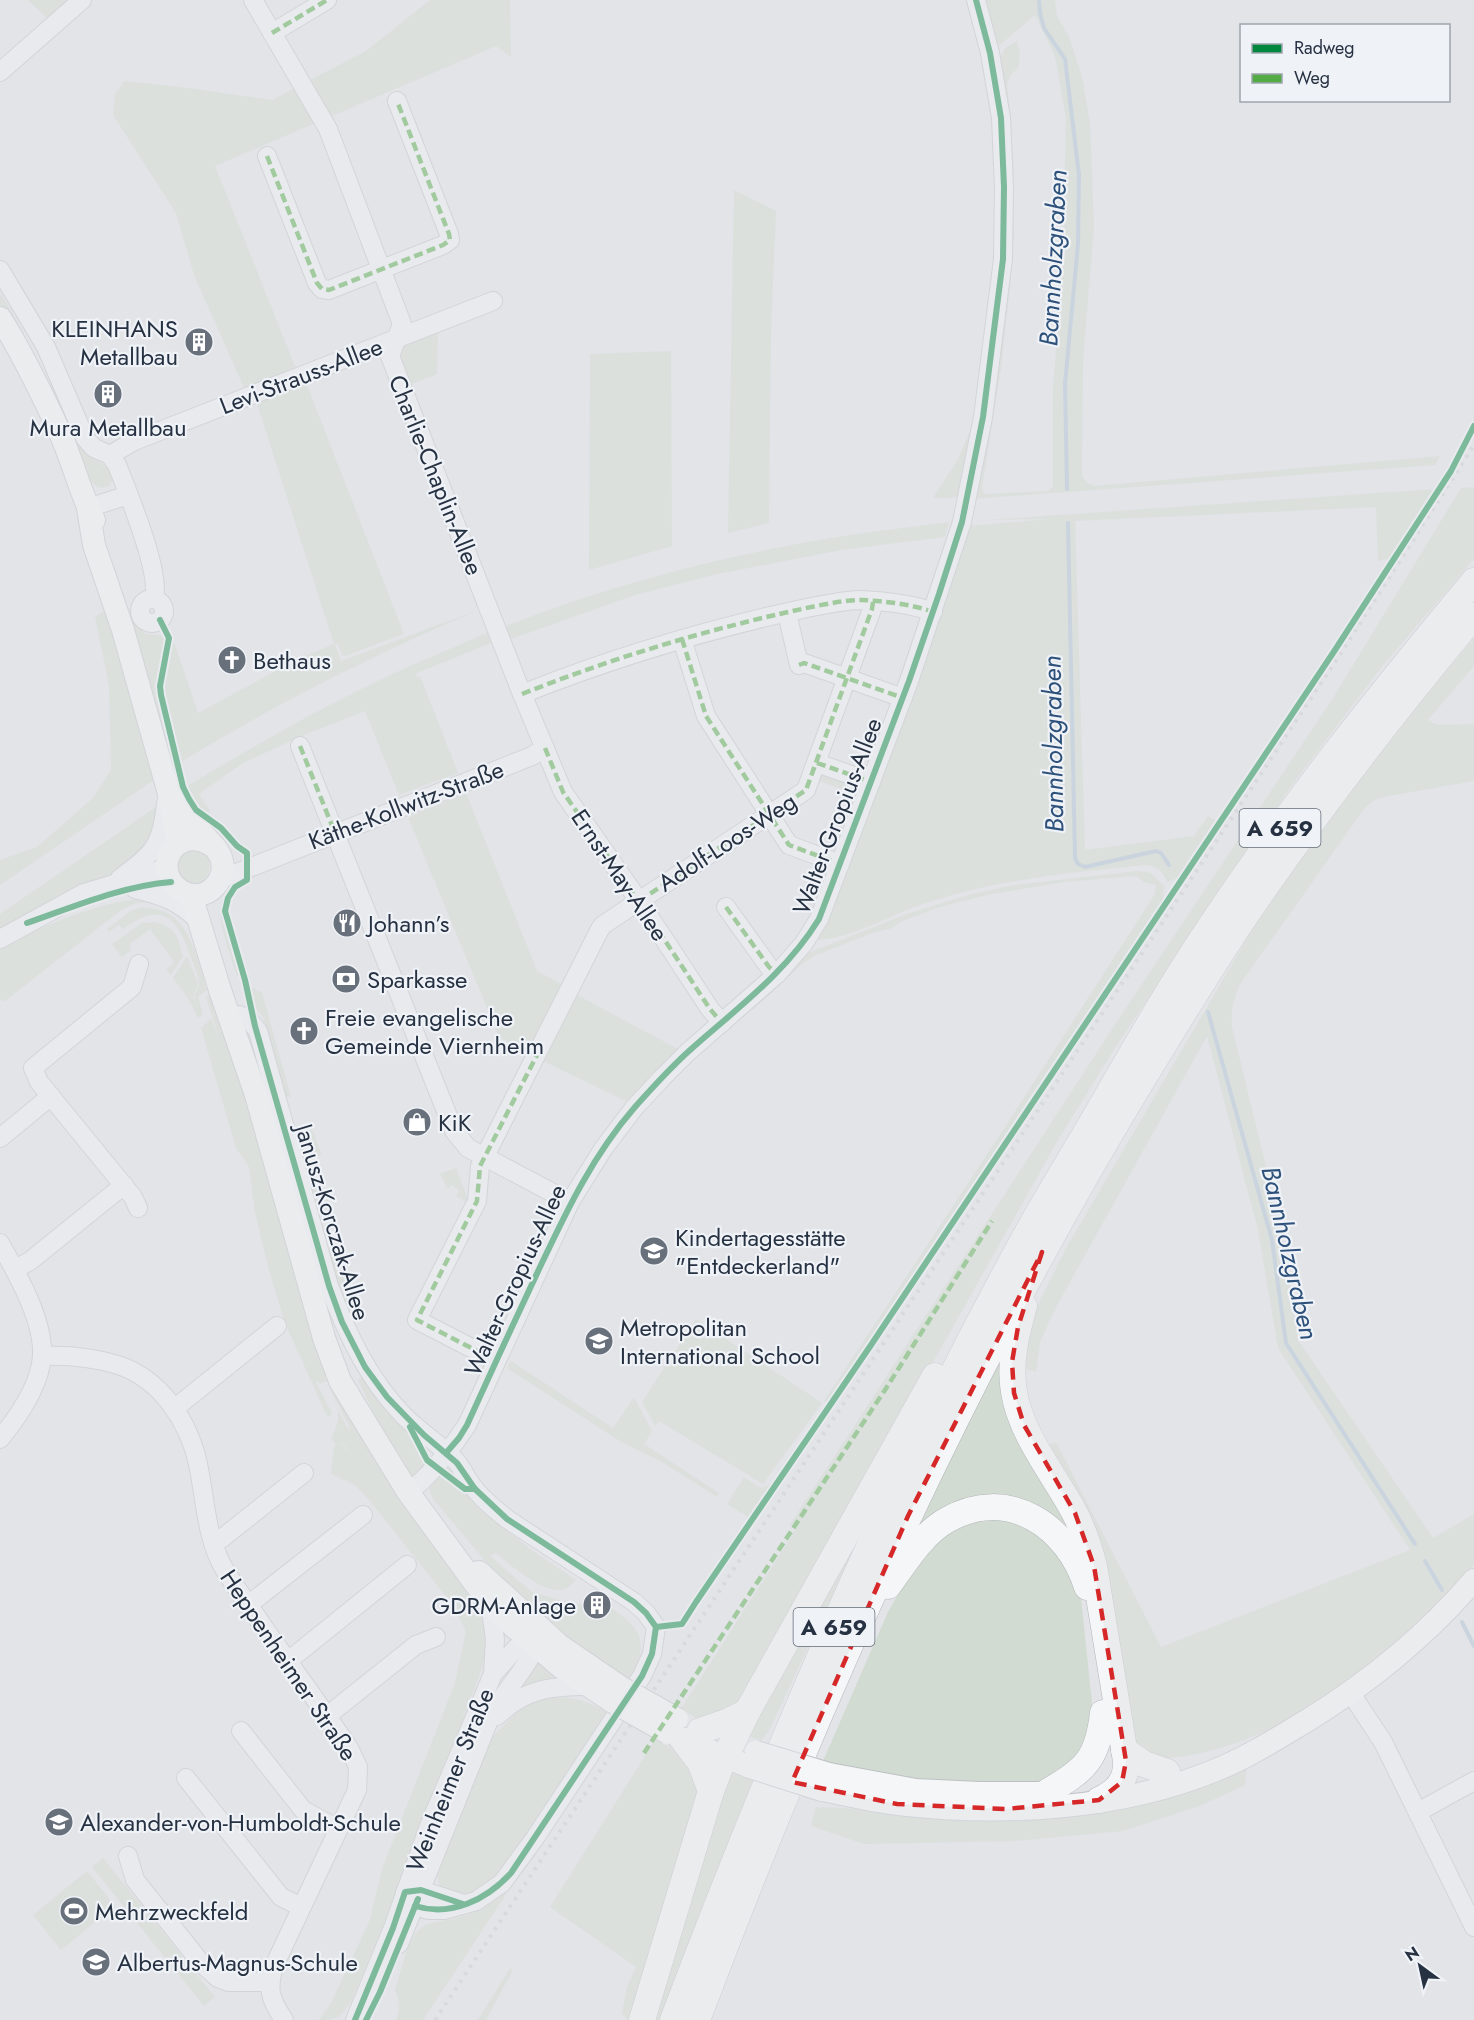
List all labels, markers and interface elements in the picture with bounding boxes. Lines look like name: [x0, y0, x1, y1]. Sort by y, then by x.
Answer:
legend: [1240, 24, 1450, 102]
text: Radweg: [1294, 35, 1355, 61]
text: Weg: [1294, 65, 1330, 91]
water label: Bannholzgraben: [1029, 169, 1077, 347]
place label: KLEINHANS Metallbau: [51, 311, 178, 374]
building icon: KLEINHANS Metallbau: [183, 326, 215, 358]
street label: Levi-Strauss-Allee: [214, 329, 388, 423]
street label: Charlie-Chaplin-Allee: [380, 370, 492, 580]
building icon: Mura Metallbau: [92, 378, 124, 410]
place label: Mura Metallbau: [30, 410, 186, 445]
place label: Bethaus: [253, 643, 331, 678]
church icon: Bethaus: [216, 644, 248, 676]
water label: Bannholzgraben: [1032, 655, 1074, 833]
street label: Walter-Gropius-Allee: [783, 713, 891, 919]
street label: Käthe-Kollwitz-Straße: [303, 752, 509, 858]
street label: Adolf-Loos-Weg: [651, 784, 803, 900]
street label: Ernst-May-Allee: [563, 802, 677, 948]
road number: A 659: [1240, 809, 1320, 847]
place label: Johann’s: [365, 906, 449, 941]
restaurant icon: Johann’s: [331, 907, 363, 939]
place label: Sparkasse: [367, 962, 467, 997]
bank icon: Sparkasse: [330, 963, 362, 995]
place label: Freie evangelische Gemeinde Viernheim: [325, 1000, 544, 1063]
church icon: Freie evangelische Gemeinde Viernheim: [288, 1015, 320, 1047]
place label: KiK: [438, 1105, 472, 1140]
shop icon: KiK: [401, 1106, 433, 1138]
street label: Janusz-Korczak-Allee: [286, 1117, 379, 1324]
water label: Bannholzgraben: [1252, 1163, 1328, 1343]
street label: Walter-Gropius-Allee: [455, 1178, 575, 1382]
place label: Kindertagesstätte "Entdeckerland": [675, 1220, 846, 1283]
school or university icon: Kindertagesstätte "Entdeckerland": [638, 1235, 670, 1267]
place label: Metropolitan International School: [620, 1310, 820, 1373]
school or university icon: Metropolitan International School: [583, 1325, 615, 1357]
street label: Heppenheimer Straße: [212, 1562, 366, 1768]
place label: GDRM-Anlage: [432, 1588, 576, 1623]
building icon: GDRM-Anlage: [581, 1589, 613, 1621]
road number: A 659: [794, 1608, 874, 1646]
street label: Weinheimer Straße: [397, 1683, 503, 1877]
place label: Alexander-von-Humboldt-Schule: [80, 1805, 401, 1840]
school or university icon: Alexander-von-Humboldt-Schule: [43, 1806, 75, 1838]
place label: Mehrzweckfeld: [95, 1894, 249, 1929]
sports icon: Mehrzweckfeld: [58, 1895, 90, 1927]
north arrow: [1390, 1936, 1450, 1996]
text: N: [1401, 1941, 1424, 1967]
place label: Albertus-Magnus-Schule: [117, 1945, 358, 1980]
school or university icon: Albertus-Magnus-Schule: [80, 1946, 112, 1978]

